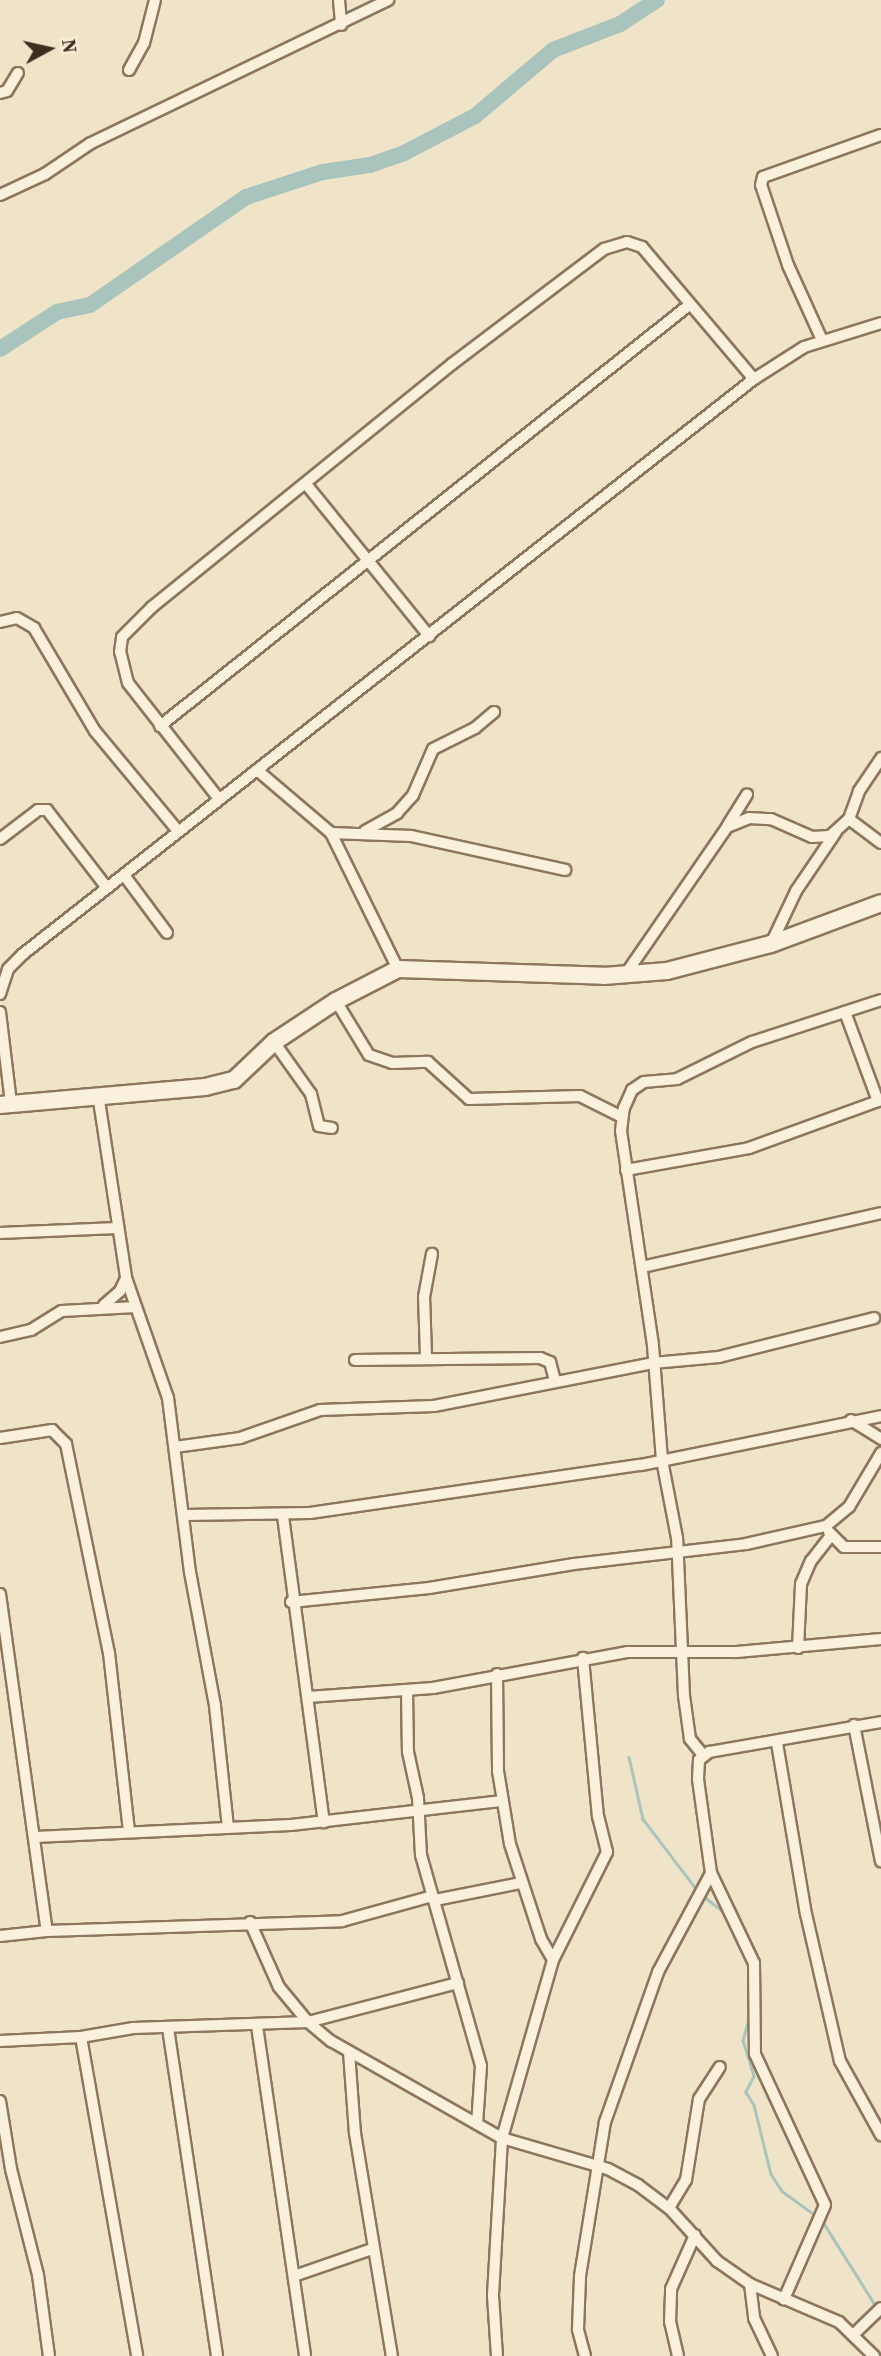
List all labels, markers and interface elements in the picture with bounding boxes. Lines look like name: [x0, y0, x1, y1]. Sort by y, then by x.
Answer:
north arrow: [14, 14, 84, 84]
text: N: [56, 37, 84, 55]

